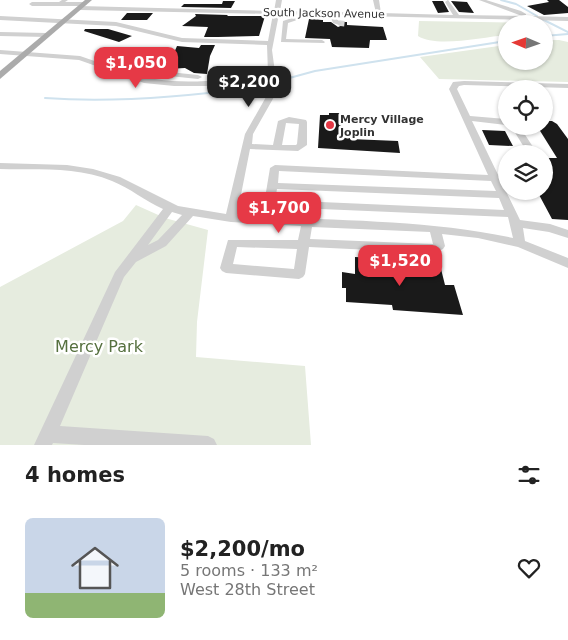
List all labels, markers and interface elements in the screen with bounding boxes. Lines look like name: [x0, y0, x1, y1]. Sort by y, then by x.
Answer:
street label: South Jackson Avenue: [263, 6, 385, 21]
north arrow: [498, 15, 552, 70]
map controls: [498, 15, 553, 200]
pin: $1,050: [95, 46, 177, 89]
text: $1,050: [105, 53, 167, 72]
pin: $2,200: [208, 66, 290, 108]
text: $2,200: [218, 72, 280, 91]
button: locate: [498, 80, 553, 135]
place label: Mercy Village Joplin: [339, 113, 424, 139]
marker: Mercy Village Joplin: [324, 119, 336, 131]
button: layers: [498, 145, 553, 200]
pin: $1,700: [238, 192, 320, 234]
text: $1,700: [248, 198, 310, 217]
pin: $1,520: [359, 244, 441, 287]
text: $1,520: [369, 251, 431, 270]
park label: Mercy Park: [55, 337, 144, 356]
icon: filters: [515, 461, 543, 489]
text: 4 homes: [25, 463, 125, 487]
text: $2,200/mo: [180, 537, 305, 561]
icon: home: [65, 538, 125, 598]
icon: heart: [515, 554, 543, 582]
text: 5 rooms · 133 m²: [180, 561, 318, 580]
text: West 28th Street: [180, 580, 315, 599]

